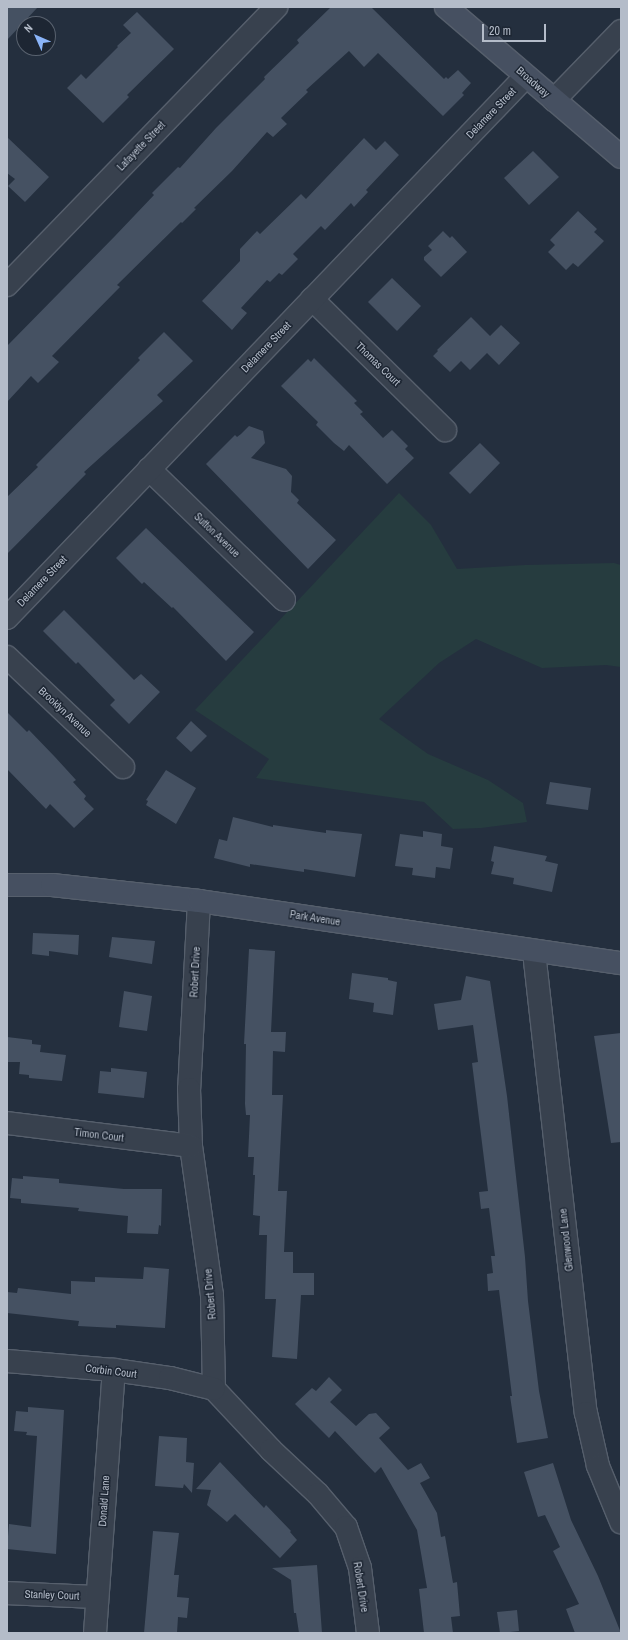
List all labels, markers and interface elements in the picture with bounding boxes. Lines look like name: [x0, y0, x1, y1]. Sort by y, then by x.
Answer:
north arrow: [16, 16, 56, 56]
scale bar: [484, 16, 548, 42]
text: N: [21, 21, 35, 35]
text: 20 m: [489, 23, 511, 39]
street label: Broadway: [514, 64, 552, 100]
street label: Delamere Street: [463, 85, 519, 141]
street label: Lafayette Street: [114, 119, 168, 173]
street label: Delamere Street: [238, 319, 294, 375]
street label: Thomas Court: [353, 339, 403, 389]
street label: Sutton Avenue: [191, 510, 243, 560]
street label: Delamere Street: [14, 553, 70, 609]
street label: Brooklyn Avenue: [36, 684, 94, 740]
street label: Park Avenue: [289, 907, 341, 929]
street label: Robert Drive: [187, 946, 203, 998]
street label: Timon Court: [73, 1125, 125, 1145]
street label: Glenwood Lane: [556, 1208, 576, 1272]
street label: Robert Drive: [201, 1268, 219, 1320]
street label: Corbin Court: [85, 1361, 137, 1381]
street label: Donald Lane: [96, 1475, 112, 1527]
street label: Robert Drive: [350, 1561, 372, 1613]
street label: Stanley Court: [24, 1587, 80, 1603]

